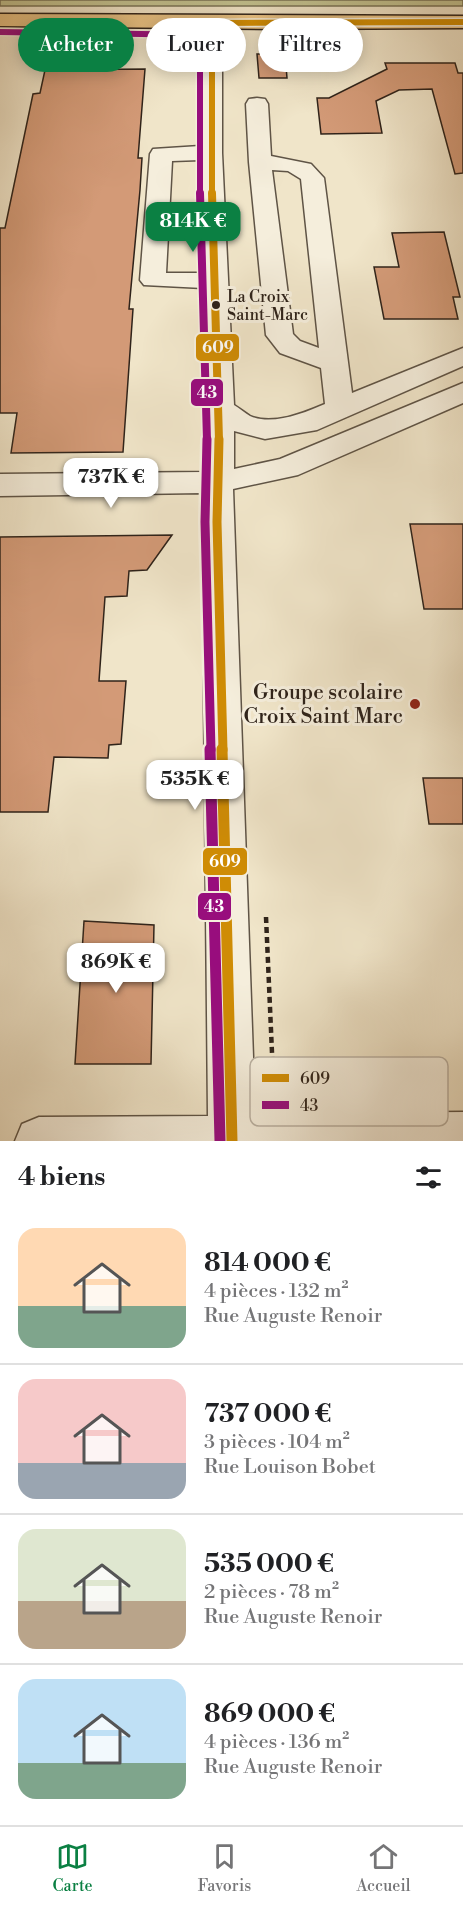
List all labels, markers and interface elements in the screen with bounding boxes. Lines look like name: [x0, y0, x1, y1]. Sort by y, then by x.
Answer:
chip: Acheter: [18, 18, 134, 72]
chip: Louer: [146, 18, 246, 72]
chip: Filtres: [258, 18, 363, 72]
pin: 814K €: [144, 202, 242, 253]
text: 814K €: [160, 209, 226, 234]
place label: La Croix Saint-Marc: [227, 287, 308, 325]
marker: La Croix Saint-Marc: [210, 299, 222, 311]
line badge: 609: [195, 333, 240, 362]
text: 609: [202, 338, 234, 358]
line badge: 43: [190, 378, 224, 407]
text: 43: [197, 383, 218, 403]
pin: 737K €: [62, 458, 160, 509]
text: 737K €: [77, 465, 145, 490]
place label: Groupe scolaire Croix Saint Marc: [244, 680, 403, 730]
marker: Groupe scolaire Croix Saint Marc: [408, 697, 422, 711]
pin: 535K €: [146, 760, 244, 811]
text: 535K €: [160, 767, 230, 792]
line badge: 609: [202, 847, 248, 876]
text: 609: [209, 852, 241, 872]
line badge: 43: [197, 892, 232, 921]
text: 43: [204, 897, 225, 917]
pin: 869K €: [67, 943, 165, 994]
text: 869K €: [81, 950, 151, 975]
legend: [250, 1057, 448, 1126]
text: 609: [300, 1069, 330, 1089]
text: 43: [300, 1096, 319, 1116]
text: 4 biens: [18, 1161, 105, 1193]
icon: filters: [412, 1161, 445, 1194]
text: 814 000 €: [204, 1247, 331, 1279]
icon: home: [66, 1252, 138, 1324]
text: 4 pièces · 132 m²: [204, 1279, 349, 1304]
text: Rue Auguste Renoir: [204, 1304, 382, 1329]
text: 737 000 €: [204, 1398, 331, 1430]
icon: home: [66, 1403, 138, 1475]
text: 3 pièces · 104 m²: [204, 1430, 350, 1455]
text: Rue Louison Bobet: [204, 1455, 376, 1480]
text: 535 000 €: [204, 1548, 334, 1580]
icon: home: [66, 1553, 138, 1625]
text: 2 pièces · 78 m²: [204, 1580, 339, 1605]
text: Rue Auguste Renoir: [204, 1605, 382, 1630]
text: 869 000 €: [204, 1698, 335, 1730]
icon: home: [66, 1703, 138, 1775]
text: 4 pièces · 136 m²: [204, 1730, 349, 1755]
text: Rue Auguste Renoir: [204, 1755, 382, 1780]
tab: Carte: [53, 1840, 93, 1896]
tab: Favoris: [198, 1840, 251, 1896]
tab: Accueil: [357, 1840, 410, 1896]

